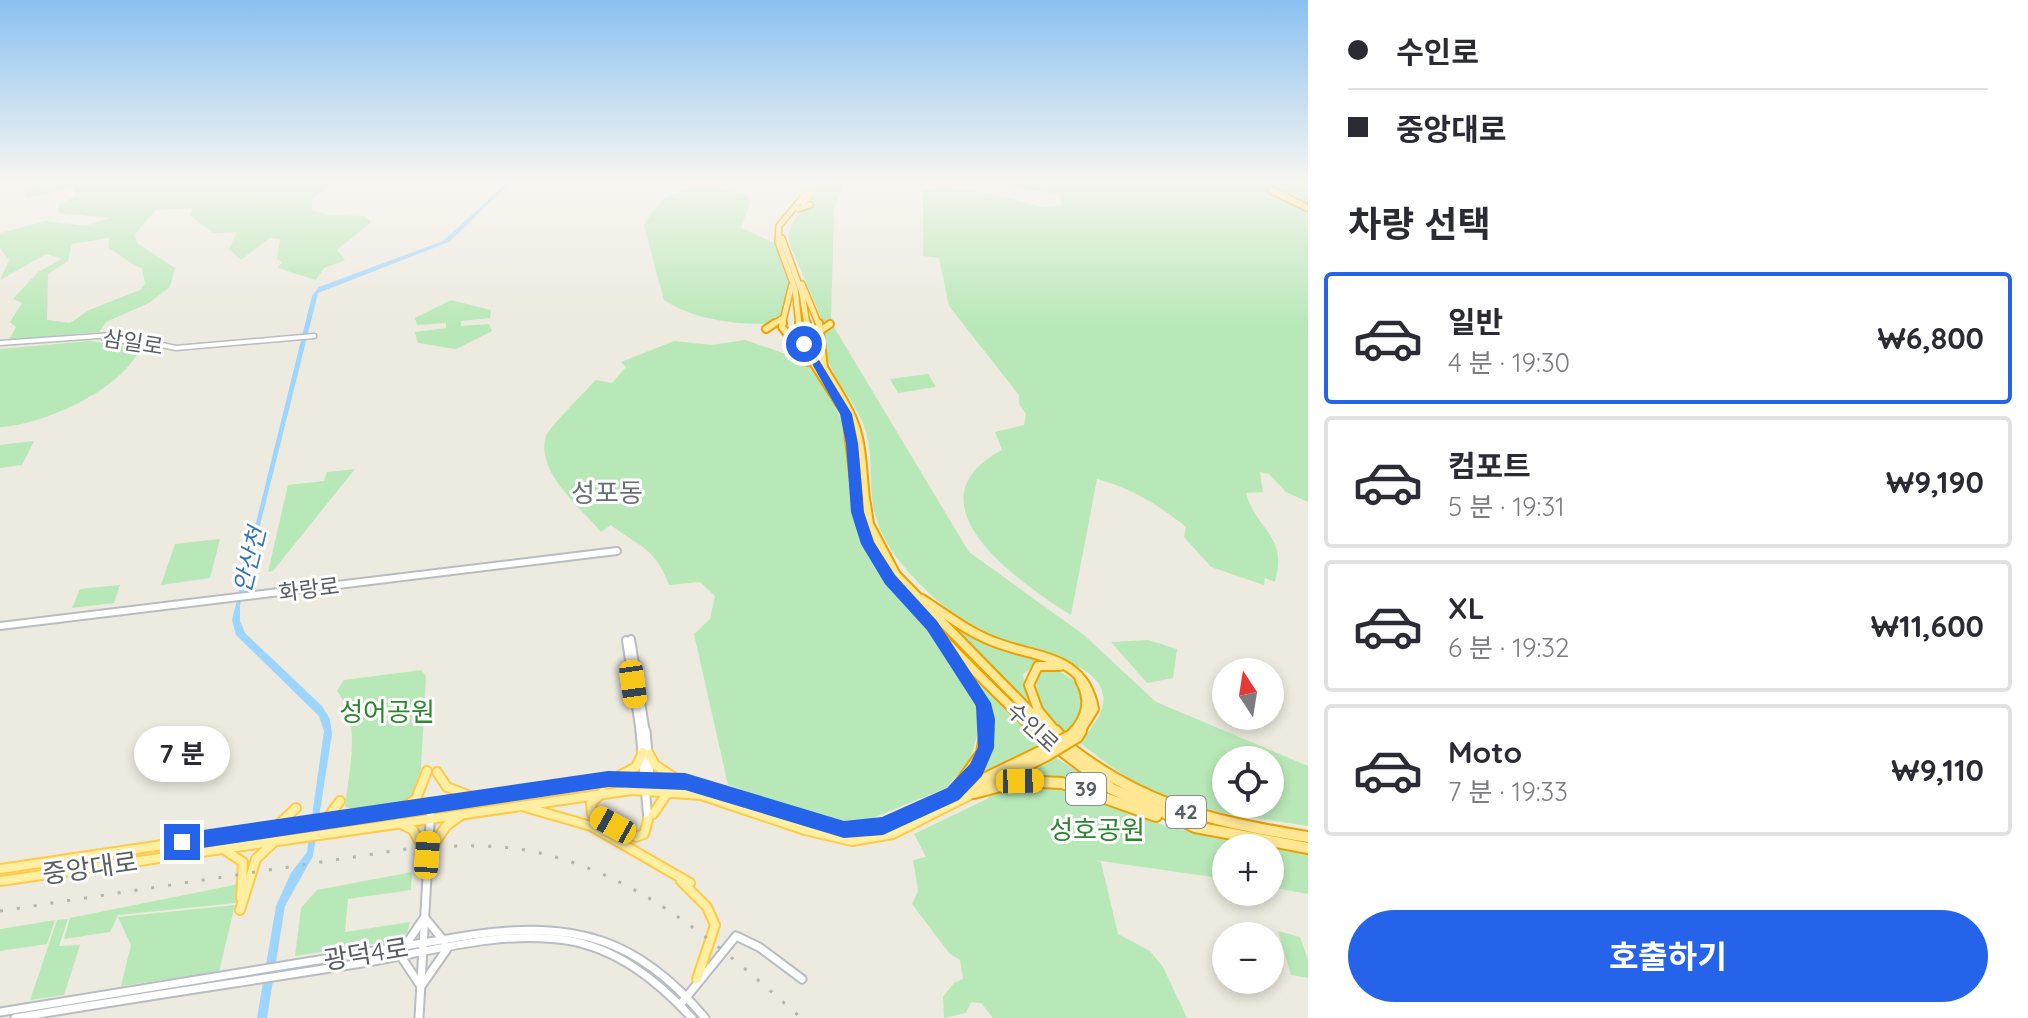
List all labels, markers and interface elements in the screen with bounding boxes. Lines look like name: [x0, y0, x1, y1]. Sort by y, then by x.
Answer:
text: 수인로: [1396, 33, 1479, 71]
text: 중앙대로: [1396, 110, 1506, 148]
text: 차량 선택: [1348, 201, 1491, 246]
icon: car: [1352, 302, 1424, 374]
text: 일반: [1448, 303, 1503, 341]
text: ₩6,800: [1878, 319, 1984, 357]
street label: 삼일로: [101, 323, 165, 361]
route start: [786, 326, 822, 362]
text: 4 분 · 19:30: [1448, 346, 1570, 379]
icon: car: [1352, 446, 1424, 518]
text: 컴포트: [1448, 447, 1531, 485]
text: ₩9,190: [1886, 463, 1984, 501]
district label: 성포동: [571, 476, 643, 509]
text: 5 분 · 19:31: [1448, 490, 1565, 523]
water label: 안산천: [226, 521, 272, 596]
street label: 화랑로: [277, 571, 341, 607]
text: XL: [1448, 589, 1485, 627]
icon: car: [1352, 590, 1424, 662]
text: ₩11,600: [1871, 607, 1984, 645]
text: 6 분 · 19:32: [1448, 631, 1569, 664]
north arrow: [1212, 658, 1284, 730]
map controls: [1212, 658, 1284, 994]
car: [618, 659, 648, 709]
park label: 성어공원: [339, 695, 435, 728]
street label: 수인로: [1001, 696, 1065, 758]
callout: 7 분: [134, 726, 230, 782]
text: Moto: [1448, 733, 1522, 771]
icon: car: [1352, 734, 1424, 806]
text: 7 분: [159, 737, 205, 770]
button: locate: [1212, 746, 1284, 818]
text: ₩9,110: [1891, 751, 1984, 789]
car: [996, 769, 1044, 793]
road number: 39: [1066, 773, 1106, 805]
text: 7 분 · 19:33: [1448, 775, 1568, 808]
road number: 42: [1166, 796, 1206, 828]
car: [586, 803, 640, 847]
park label: 성호공원: [1049, 813, 1145, 846]
route end: [164, 824, 200, 860]
car: [413, 830, 441, 880]
button: +: [1212, 834, 1284, 906]
street label: 중앙대로: [40, 845, 140, 891]
button: 호출하기: [1348, 910, 1988, 1002]
button: −: [1212, 922, 1284, 994]
street label: 광덕4로: [321, 931, 411, 976]

